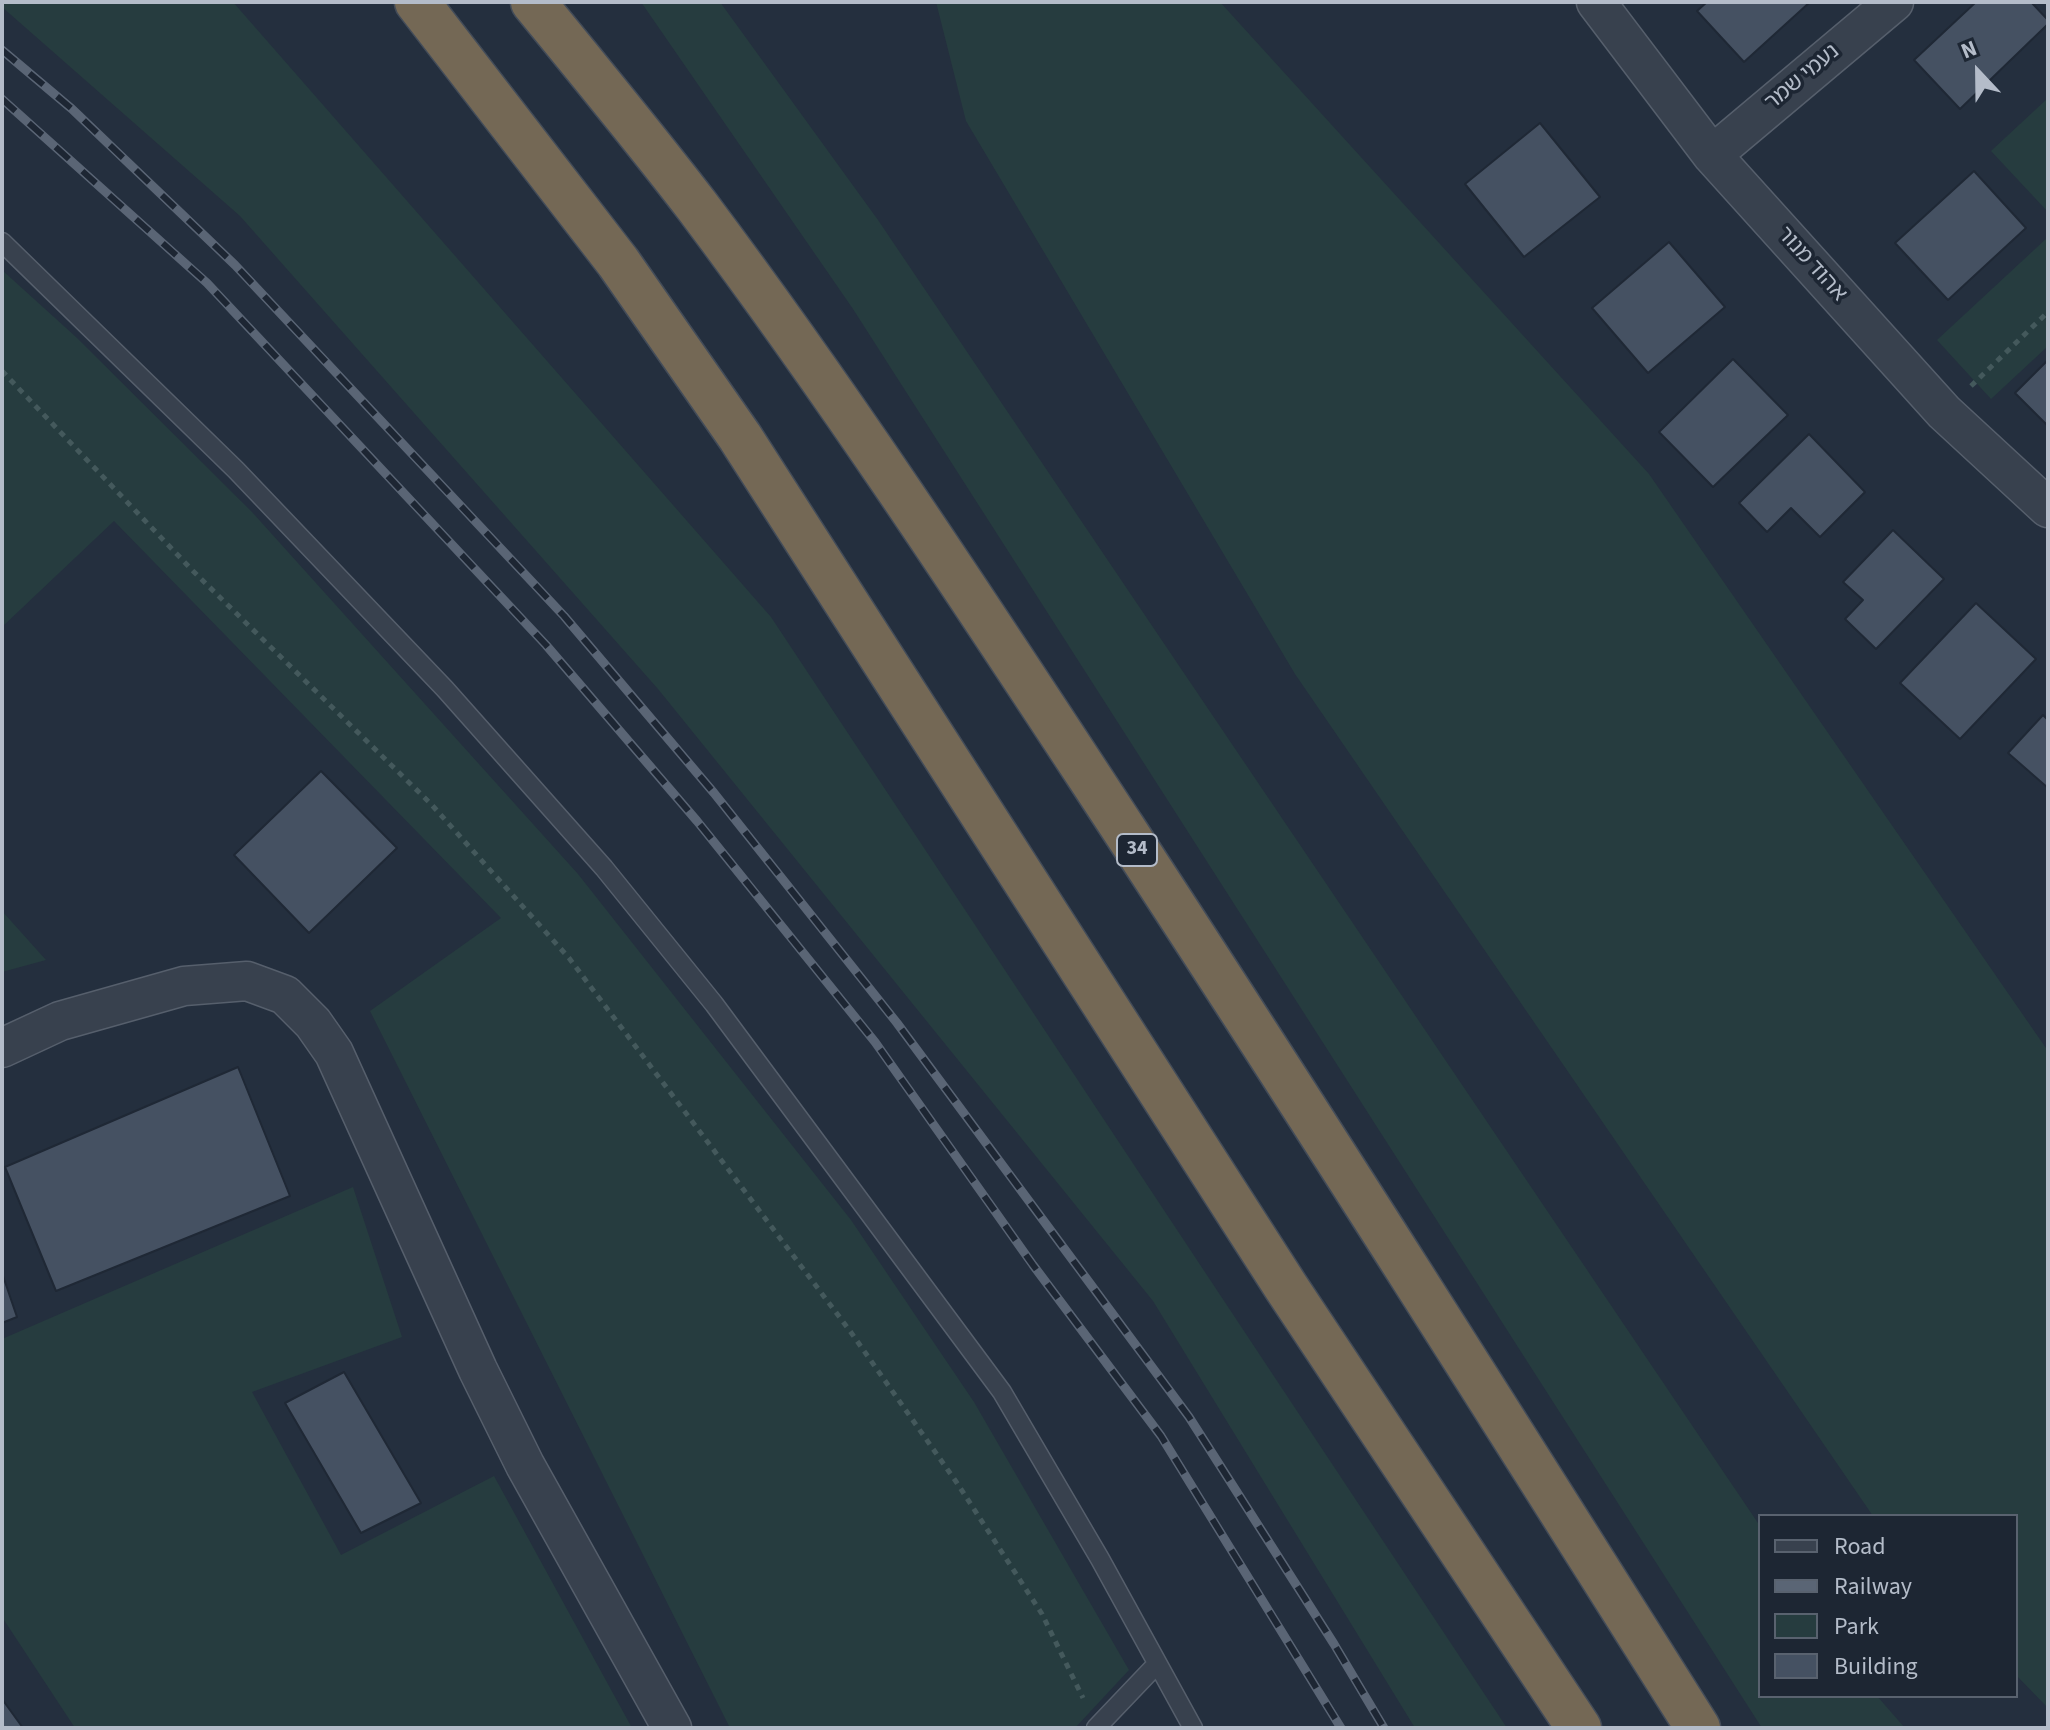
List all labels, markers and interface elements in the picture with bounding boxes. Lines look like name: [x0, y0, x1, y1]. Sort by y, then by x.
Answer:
north arrow: [1938, 32, 2018, 112]
text: N: [1956, 32, 1982, 67]
street label: נעמי שמר: [1760, 39, 1846, 117]
street label: אהוד מנור: [1771, 222, 1851, 308]
road number: 34: [1117, 834, 1157, 866]
legend: [1758, 1514, 2018, 1698]
text: Road: [1834, 1529, 1886, 1564]
text: Railway: [1834, 1569, 1912, 1604]
text: Park: [1834, 1609, 1879, 1644]
text: Building: [1834, 1649, 1918, 1684]

